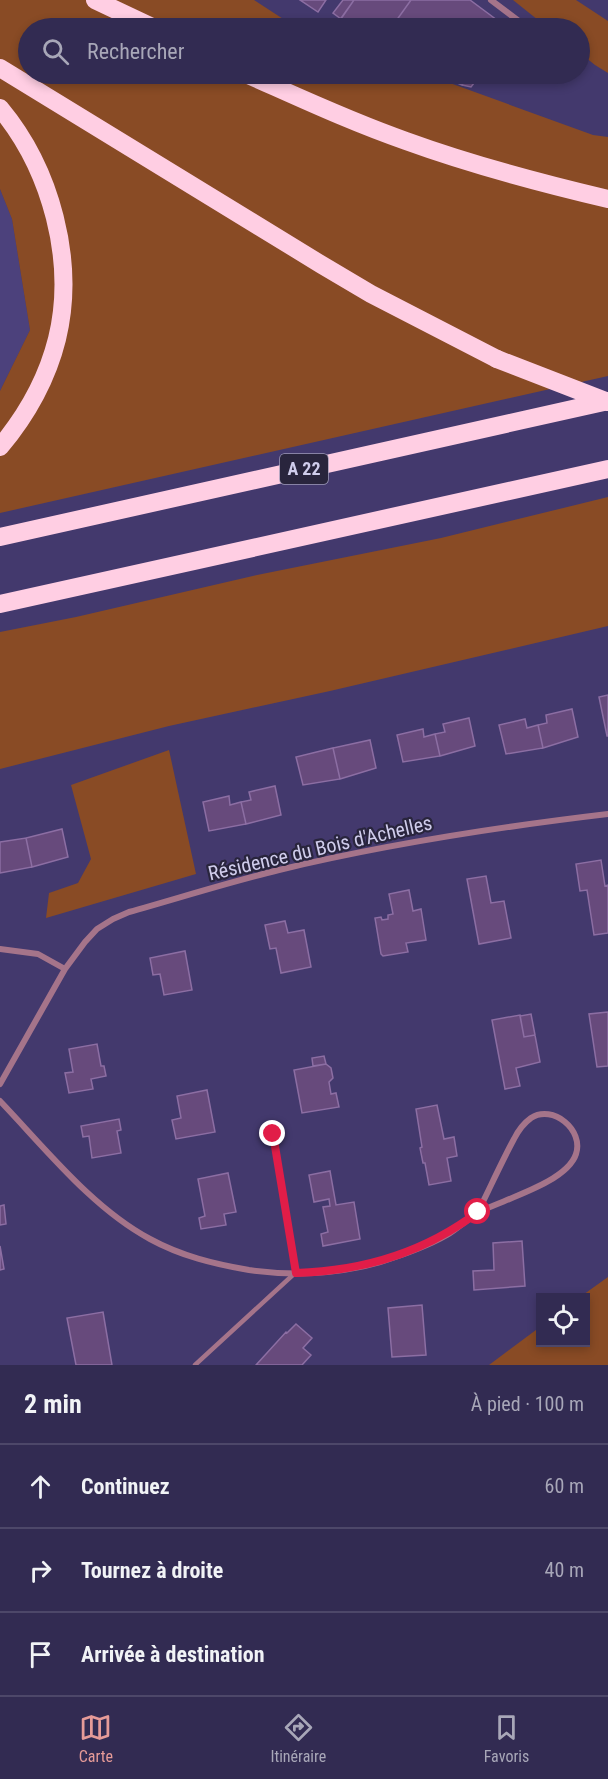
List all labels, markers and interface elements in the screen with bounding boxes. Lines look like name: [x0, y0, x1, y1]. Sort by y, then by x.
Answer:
search box: [18, 18, 590, 84]
icon: search: [39, 35, 72, 68]
text: Rechercher: [87, 39, 184, 64]
road number: A 22: [280, 454, 328, 484]
street label: Résidence du Bois d'Achelles: [206, 811, 434, 885]
route end: [259, 1120, 285, 1146]
route start: [464, 1198, 490, 1224]
map controls: [536, 1293, 590, 1347]
button: locate: [536, 1293, 590, 1347]
text: 2 min: [24, 1389, 82, 1419]
text: À pied · 100 m: [471, 1392, 584, 1416]
icon: ahead: [24, 1470, 57, 1503]
text: Continuez: [81, 1474, 170, 1499]
text: 60 m: [545, 1474, 584, 1498]
icon: right: [24, 1554, 57, 1587]
text: Tournez à droite: [81, 1558, 223, 1583]
text: 40 m: [545, 1558, 584, 1582]
icon: arrive: [24, 1638, 57, 1671]
text: Arrivée à destination: [81, 1642, 265, 1667]
tab: Carte: [79, 1711, 113, 1766]
tab: Itinéraire: [270, 1711, 326, 1766]
tab: Favoris: [484, 1711, 529, 1766]

